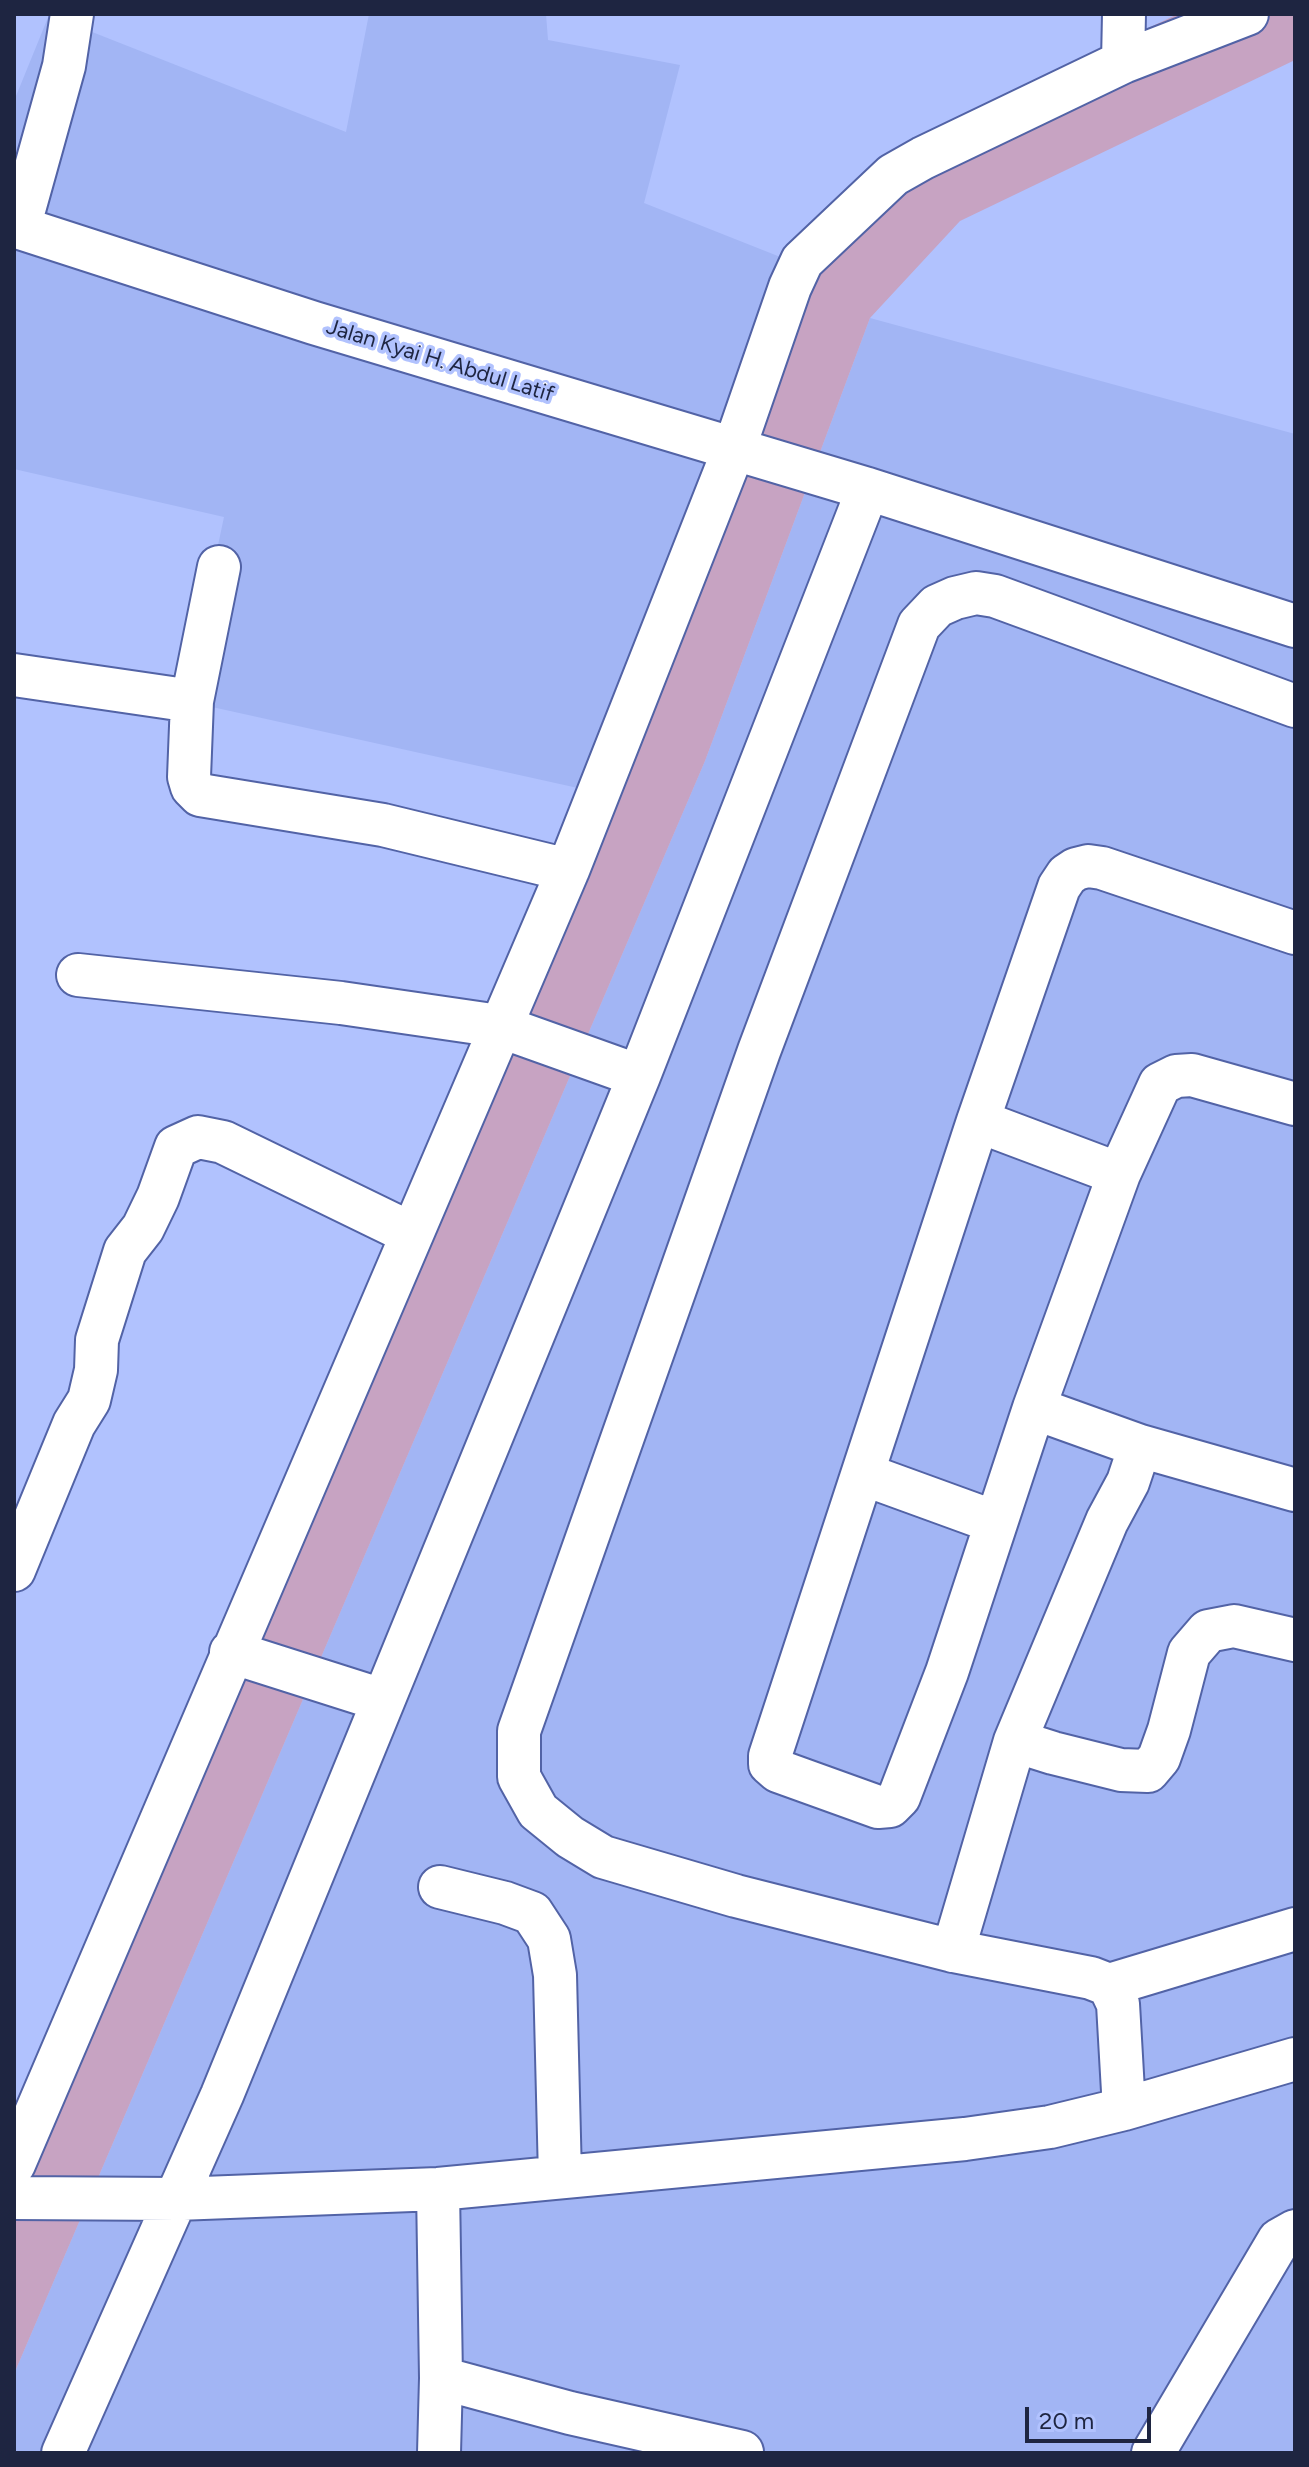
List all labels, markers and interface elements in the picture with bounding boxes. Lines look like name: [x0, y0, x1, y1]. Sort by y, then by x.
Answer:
street label: Jalan Kyai H. Abdul Latif: [323, 314, 557, 408]
scale bar: [1029, 2391, 1155, 2441]
text: 20 m: [1039, 2406, 1094, 2435]

